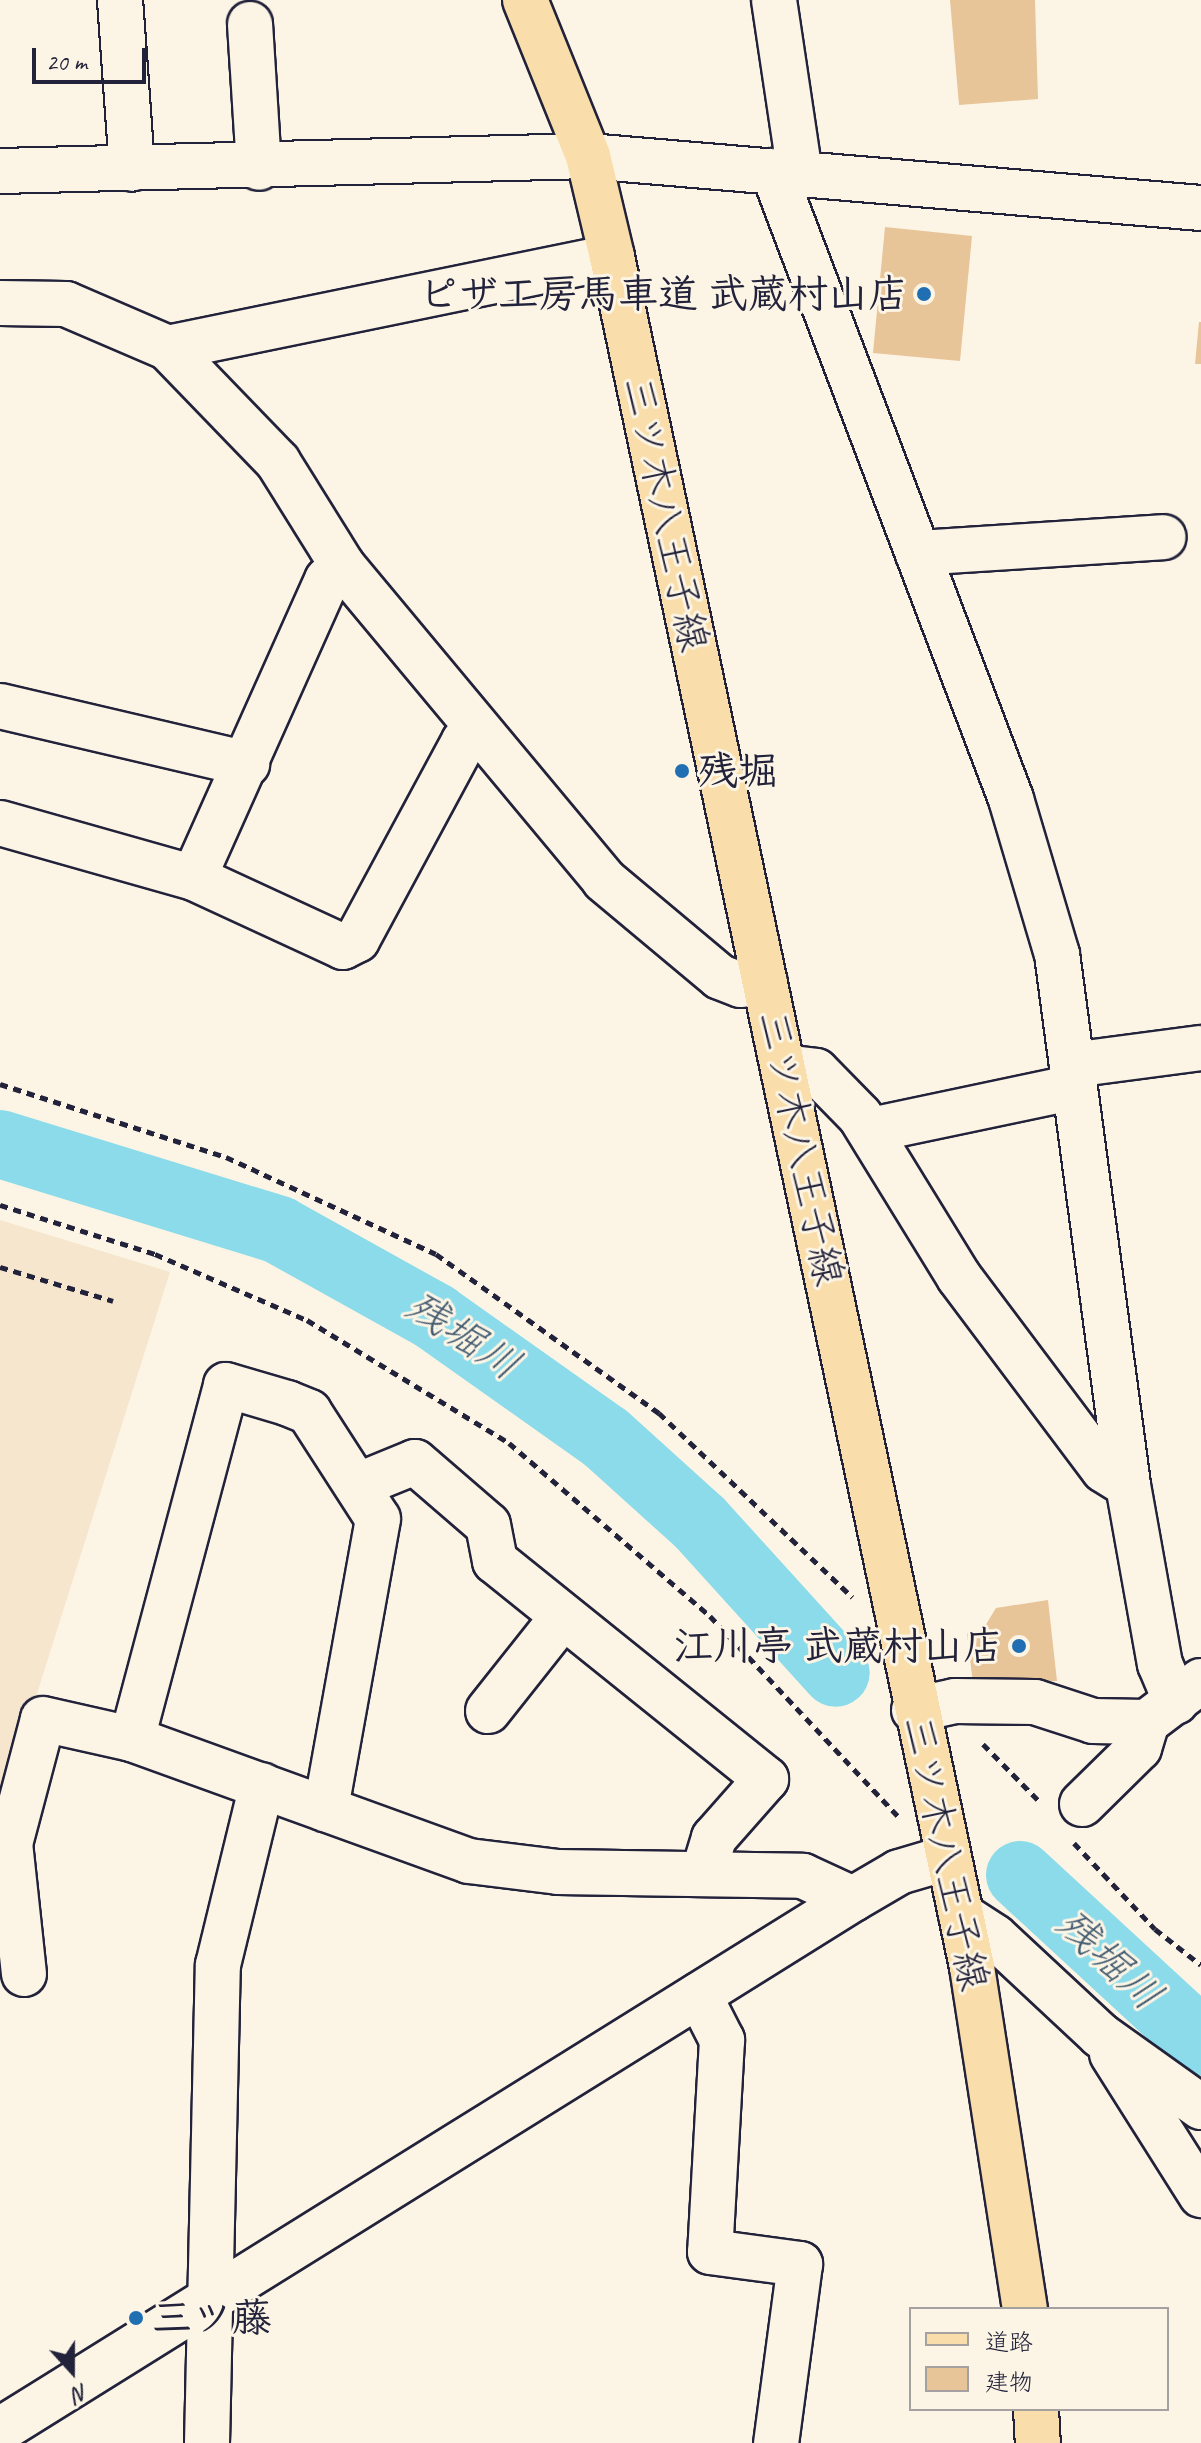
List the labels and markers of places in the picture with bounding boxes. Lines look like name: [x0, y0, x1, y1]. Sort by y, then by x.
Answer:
place label: ピザ工房馬車道 武蔵村山店: [418, 270, 908, 318]
marker: ピザ工房馬車道 武蔵村山店: [915, 285, 933, 303]
place label: 残堀: [698, 747, 778, 795]
marker: 残堀: [673, 762, 691, 780]
place label: 江川亭 武蔵村山店: [673, 1622, 1003, 1670]
marker: 江川亭 武蔵村山店: [1010, 1637, 1028, 1655]
place label: 三ツ藤: [152, 2294, 272, 2342]
marker: 三ツ藤: [127, 2309, 145, 2327]

